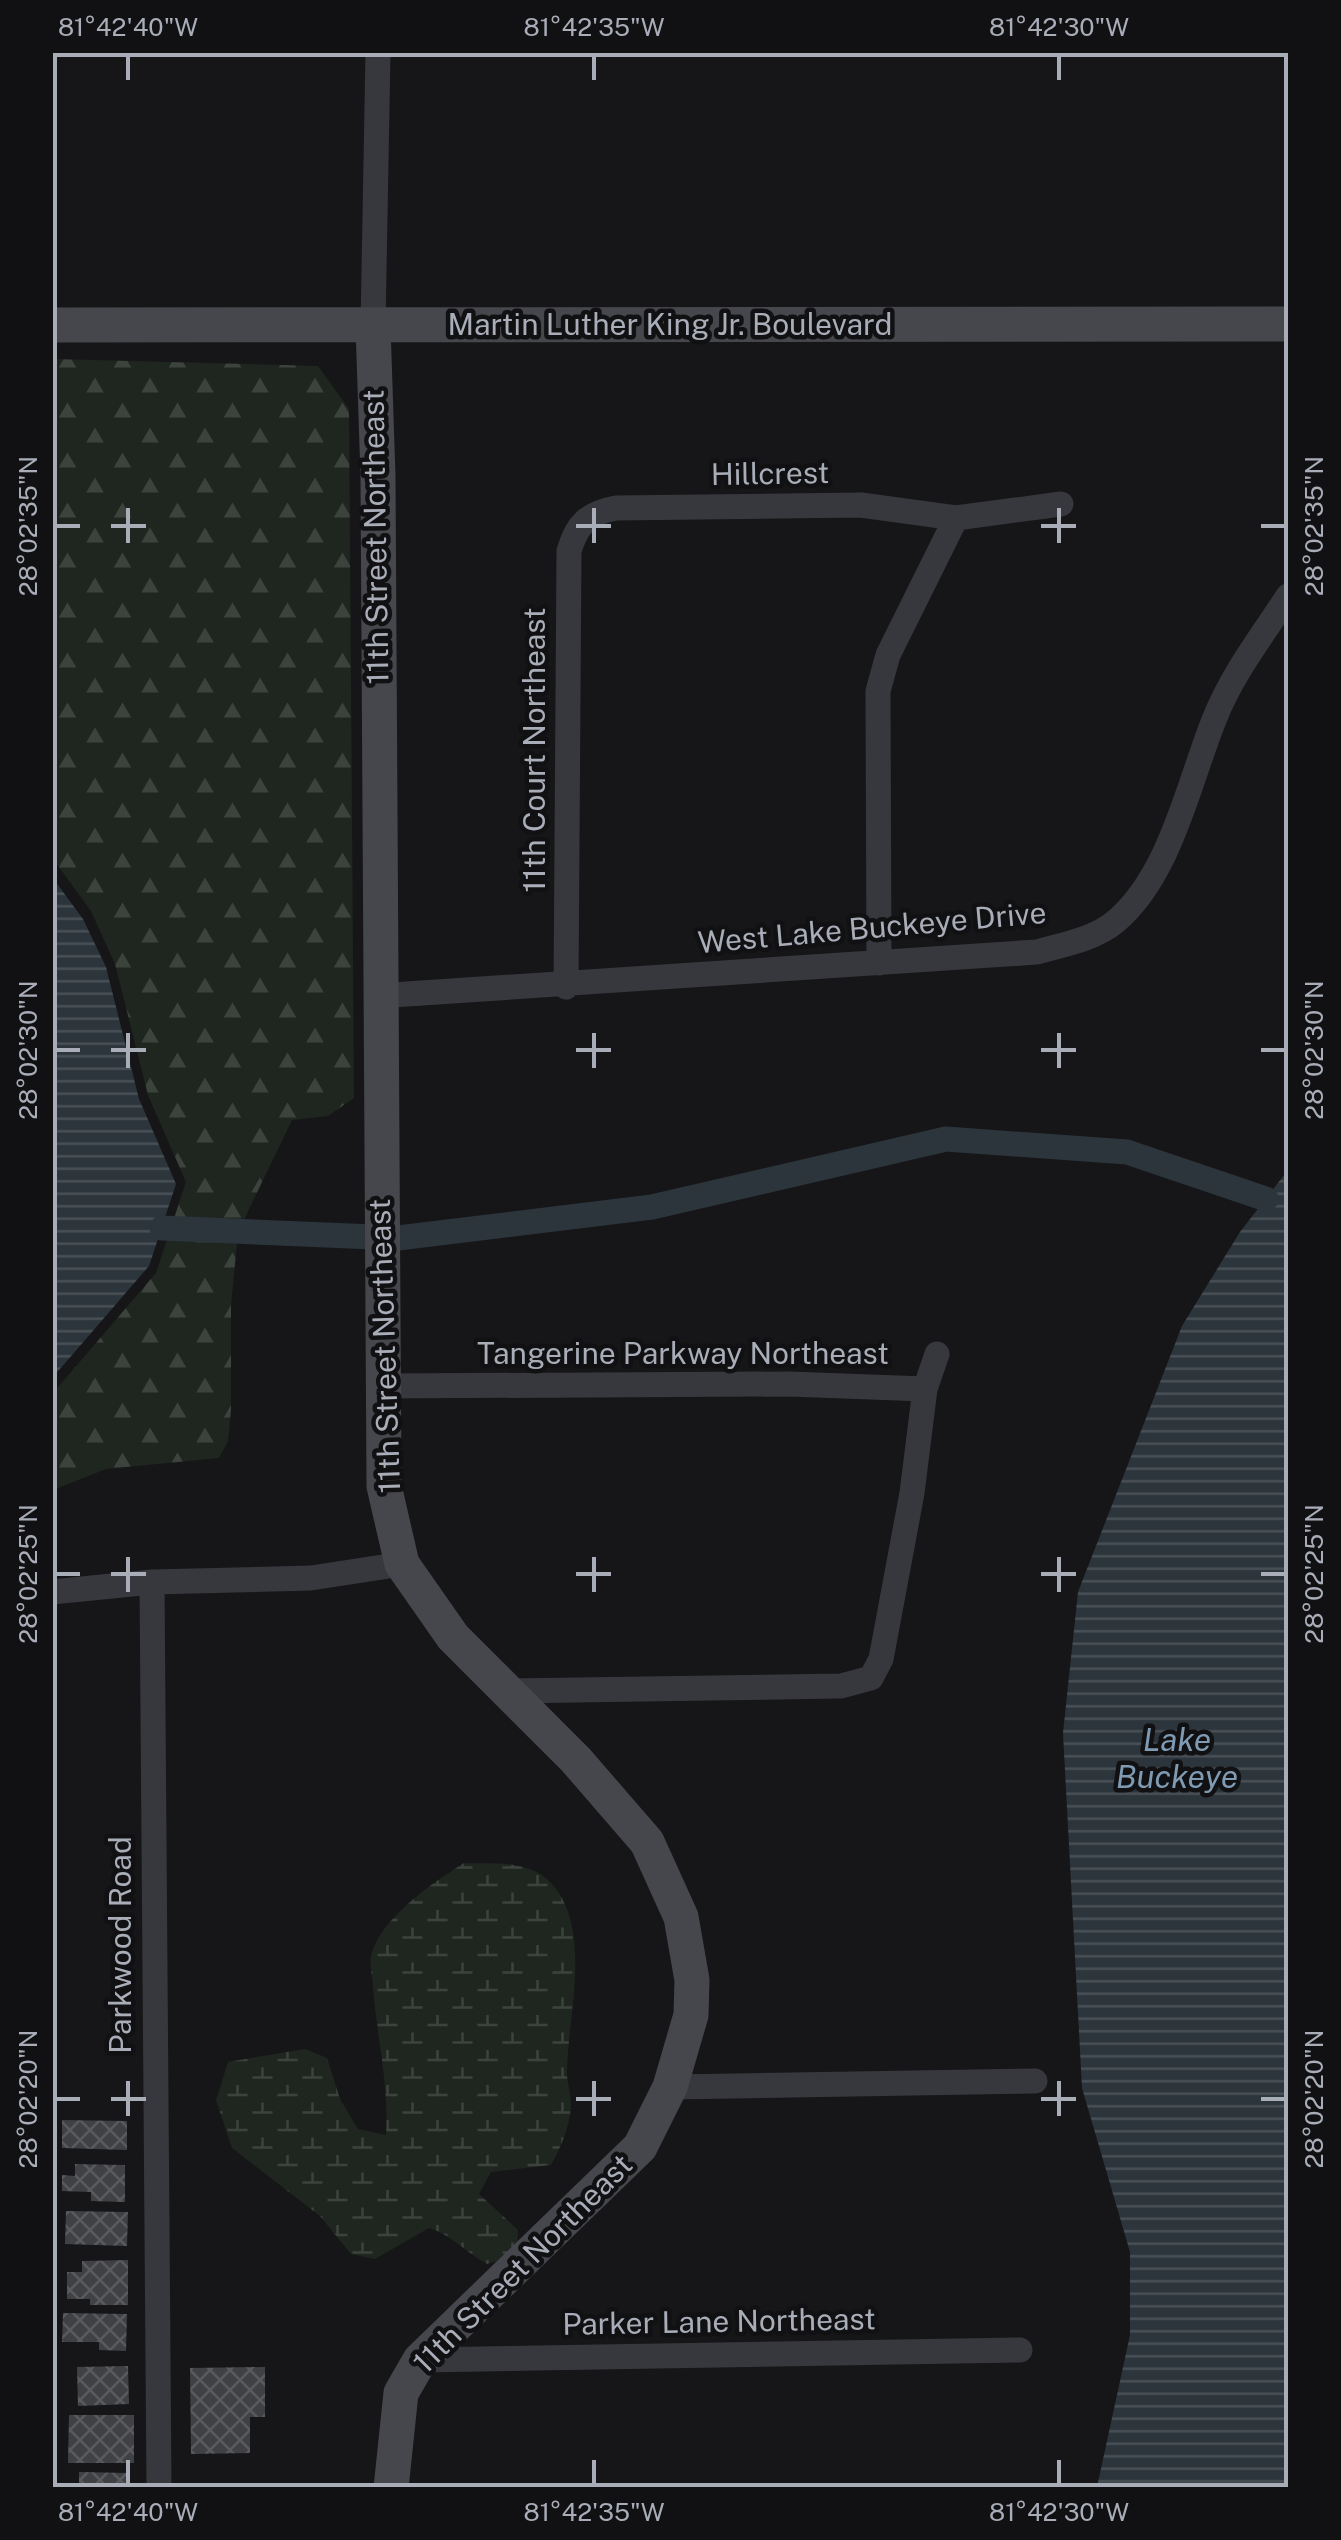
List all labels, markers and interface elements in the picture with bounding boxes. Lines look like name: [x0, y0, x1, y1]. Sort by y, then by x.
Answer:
text: 81°42'40"W: [58, 12, 198, 42]
text: 81°42'35"W: [524, 12, 665, 42]
text: 81°42'30"W: [989, 12, 1129, 42]
street label: Martin Luther King Jr. Boulevard: [448, 306, 892, 342]
street label: 11th Street Northeast: [354, 389, 396, 685]
street label: Hillcrest: [710, 454, 830, 492]
text: 28°02'35"N: [13, 456, 43, 596]
text: 28°02'35"N: [1299, 456, 1329, 596]
street label: 11th Court Northeast: [516, 607, 552, 893]
street label: West Lake Buckeye Drive: [696, 894, 1048, 960]
text: 28°02'30"N: [13, 980, 43, 1120]
text: 28°02'30"N: [1299, 980, 1329, 1120]
street label: 11th Street Northeast: [361, 1198, 407, 1494]
street label: Tangerine Parkway Northeast: [477, 1335, 889, 1371]
text: 28°02'25"N: [13, 1504, 43, 1644]
text: 28°02'25"N: [1299, 1504, 1329, 1644]
water label: Lake Buckeye: [1116, 1721, 1238, 1795]
street label: Parkwood Road: [102, 1836, 138, 2054]
text: 28°02'20"N: [13, 2030, 43, 2168]
text: 28°02'20"N: [1299, 2030, 1329, 2168]
street label: 11th Street Northeast: [405, 2146, 639, 2380]
street label: Parker Lane Northeast: [562, 2300, 876, 2342]
text: 81°42'40"W: [58, 2497, 198, 2527]
text: 81°42'35"W: [524, 2497, 665, 2527]
text: 81°42'30"W: [989, 2497, 1129, 2527]

